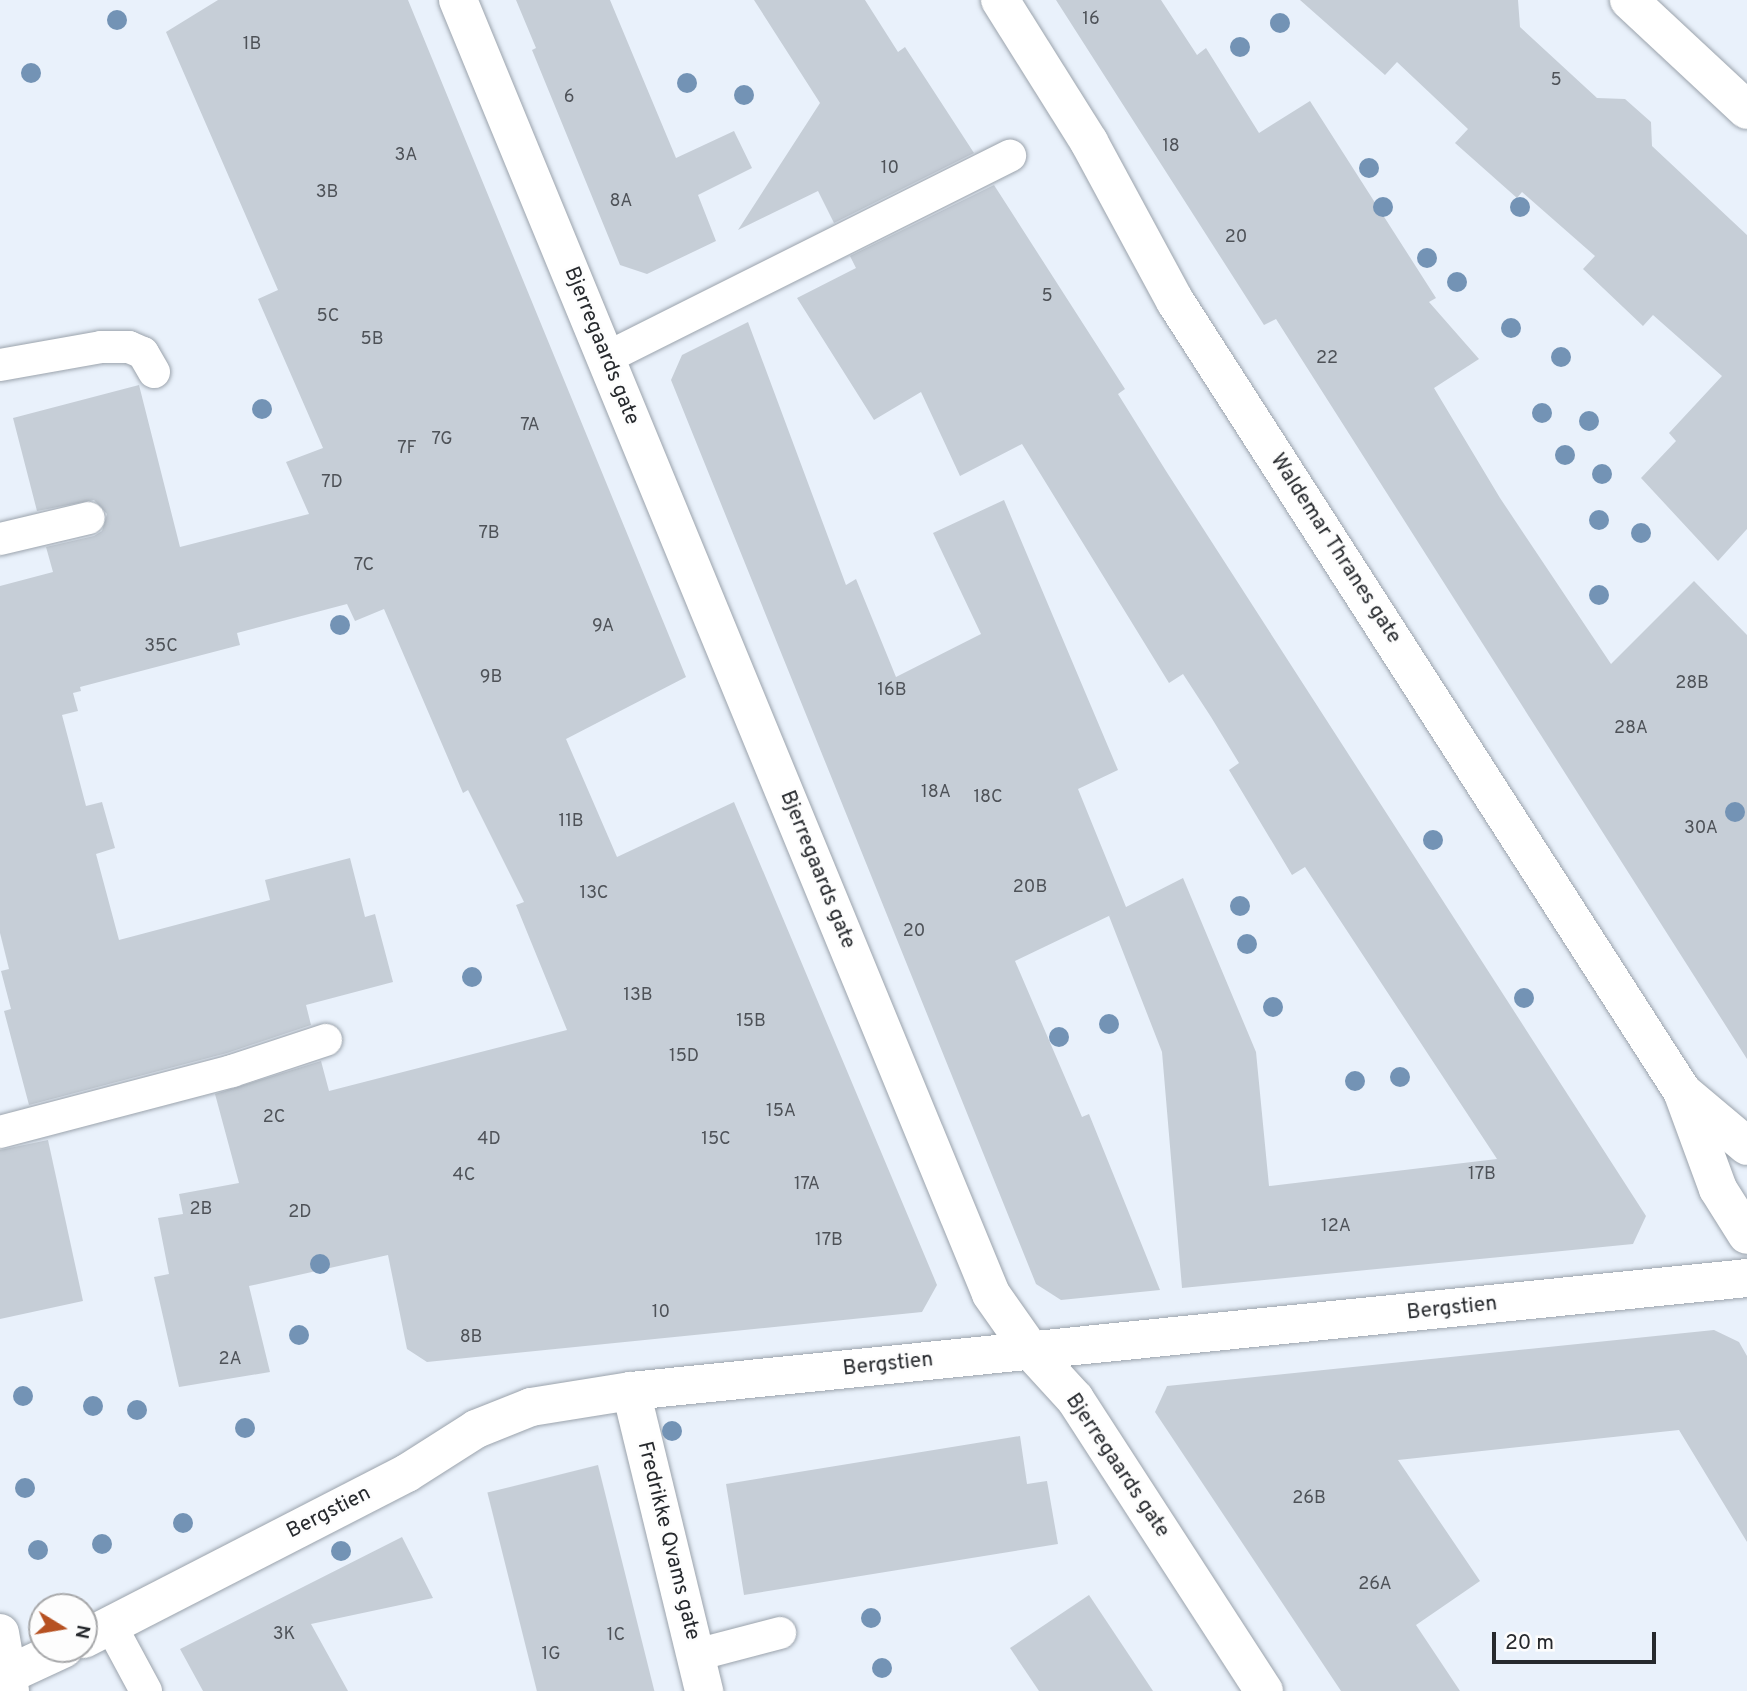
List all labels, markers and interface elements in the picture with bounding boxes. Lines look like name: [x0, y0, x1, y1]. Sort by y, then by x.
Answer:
house number: 16: [1082, 9, 1100, 31]
house number: 1B: [243, 34, 261, 56]
house number: 5: [1550, 70, 1562, 92]
house number: 6: [564, 87, 574, 109]
house number: 18: [1162, 136, 1180, 158]
house number: 3A: [395, 145, 417, 167]
house number: 10: [881, 158, 899, 180]
house number: 3B: [316, 182, 338, 204]
house number: 8A: [609, 191, 633, 213]
house number: 20: [1225, 227, 1247, 249]
street label: Bjerregaards gate: [558, 263, 644, 429]
house number: 5: [1041, 286, 1053, 308]
house number: 5C: [317, 306, 339, 328]
house number: 5B: [361, 329, 383, 351]
house number: 22: [1316, 348, 1338, 370]
house number: 7A: [520, 415, 540, 437]
house number: 7G: [431, 429, 453, 451]
house number: 7F: [397, 438, 417, 460]
street label: Waldemar Thranes gate: [1264, 449, 1406, 649]
house number: 7D: [321, 472, 343, 494]
house number: 7B: [478, 523, 500, 545]
house number: 7C: [354, 555, 374, 577]
house number: 9A: [592, 616, 614, 638]
house number: 35C: [144, 636, 178, 658]
house number: 9B: [480, 667, 502, 689]
house number: 28B: [1675, 673, 1709, 695]
house number: 16B: [877, 680, 907, 702]
house number: 28A: [1614, 718, 1648, 740]
house number: 18A: [921, 782, 951, 804]
street label: Bjerregaards gate: [774, 787, 860, 953]
house number: 18C: [973, 787, 1003, 809]
house number: 11B: [558, 811, 584, 833]
house number: 30A: [1684, 818, 1718, 840]
house number: 20B: [1013, 877, 1047, 899]
house number: 13C: [579, 883, 609, 905]
house number: 20: [903, 921, 925, 943]
house number: 13B: [623, 985, 653, 1007]
house number: 15B: [736, 1011, 766, 1033]
house number: 15D: [669, 1046, 699, 1068]
house number: 15A: [766, 1101, 796, 1123]
house number: 2C: [263, 1107, 285, 1129]
house number: 4D: [477, 1129, 501, 1151]
house number: 15C: [701, 1129, 731, 1151]
house number: 17B: [1468, 1164, 1496, 1186]
house number: 4C: [453, 1165, 475, 1187]
house number: 17A: [794, 1174, 820, 1196]
house number: 2B: [190, 1199, 212, 1221]
house number: 2D: [288, 1202, 312, 1224]
house number: 12A: [1321, 1216, 1351, 1238]
house number: 17B: [815, 1230, 843, 1252]
street label: Bergstien: [1406, 1292, 1498, 1326]
house number: 10: [652, 1302, 670, 1324]
house number: 8B: [460, 1327, 482, 1349]
street label: Bergstien: [842, 1348, 934, 1382]
house number: 2A: [218, 1349, 242, 1371]
street label: Bjerregaards gate: [1059, 1389, 1175, 1543]
street label: Fredrikke Qvams gate: [631, 1439, 705, 1643]
street label: Bergstien: [283, 1481, 375, 1545]
house number: 26B: [1292, 1488, 1326, 1510]
house number: 26A: [1358, 1574, 1392, 1596]
north arrow: [28, 1593, 98, 1663]
scale bar: [1495, 1618, 1660, 1662]
text: N: [69, 1623, 95, 1641]
house number: 3K: [273, 1624, 295, 1646]
house number: 1C: [607, 1625, 625, 1647]
text: 20 m: [1505, 1630, 1554, 1657]
house number: 1G: [541, 1644, 561, 1666]

